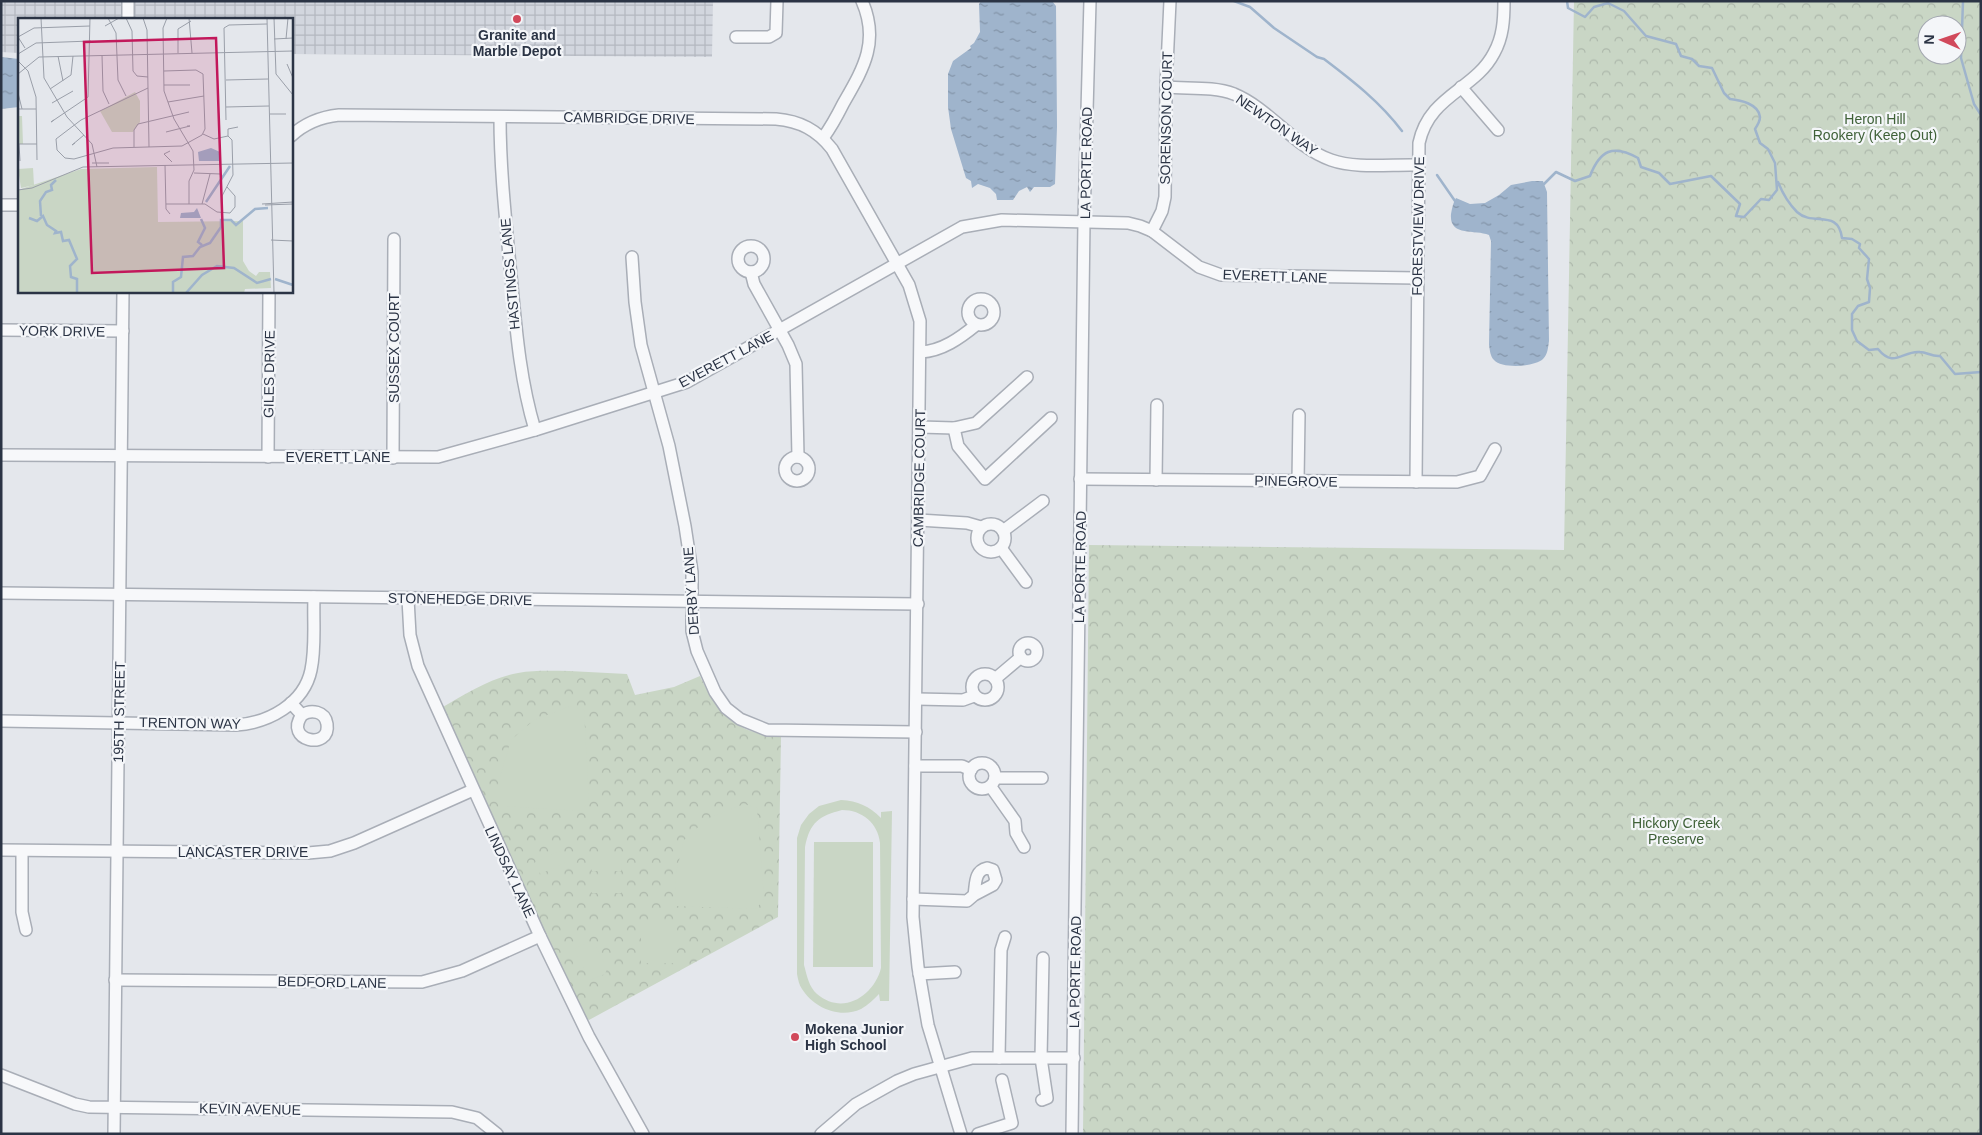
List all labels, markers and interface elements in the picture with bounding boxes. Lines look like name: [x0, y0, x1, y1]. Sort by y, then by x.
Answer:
marker: Granite and Marble Depot: [511, 13, 523, 25]
north arrow: [1917, 15, 1967, 65]
inset map: [18, 18, 292, 292]
place label: Granite and Marble Depot: [473, 27, 562, 59]
text: N: [1921, 34, 1937, 45]
street label: SORENSON COURT: [1157, 51, 1175, 185]
street label: NEWTON WAY: [1233, 91, 1322, 160]
street label: LA PORTE ROAD: [1077, 107, 1095, 219]
street label: CAMBRIDGE DRIVE: [563, 109, 695, 127]
park label: Heron Hill Rookery (Keep Out): [1813, 111, 1937, 143]
street label: FORESTVIEW DRIVE: [1409, 156, 1427, 296]
street label: HASTINGS LANE: [497, 218, 523, 330]
street label: EVERETT LANE: [1222, 266, 1328, 286]
street label: SUSSEX COURT: [386, 292, 402, 403]
street label: YORK DRIVE: [19, 322, 105, 340]
street label: EVERETT LANE: [676, 327, 776, 391]
street label: GILES DRIVE: [260, 330, 278, 418]
street label: CAMBRIDGE COURT: [910, 408, 928, 547]
street label: EVERETT LANE: [286, 449, 390, 465]
street label: PINEGROVE: [1254, 472, 1338, 490]
street label: LA PORTE ROAD: [1071, 511, 1089, 623]
street label: DERBY LANE: [680, 546, 702, 636]
street label: STONEHEDGE DRIVE: [388, 590, 532, 608]
street label: 195TH STREET: [110, 661, 128, 763]
street label: TRENTON WAY: [139, 714, 242, 732]
park label: Hickory Creek Preserve: [1632, 815, 1721, 847]
street label: LINDSAY LANE: [482, 824, 538, 920]
street label: LANCASTER DRIVE: [178, 844, 308, 860]
street label: LA PORTE ROAD: [1066, 916, 1084, 1028]
street label: BEDFORD LANE: [277, 973, 387, 991]
place label: Mokena Junior High School: [805, 1021, 904, 1053]
marker: Mokena Junior High School: [789, 1031, 801, 1043]
street label: KEVIN AVENUE: [199, 1100, 301, 1118]

